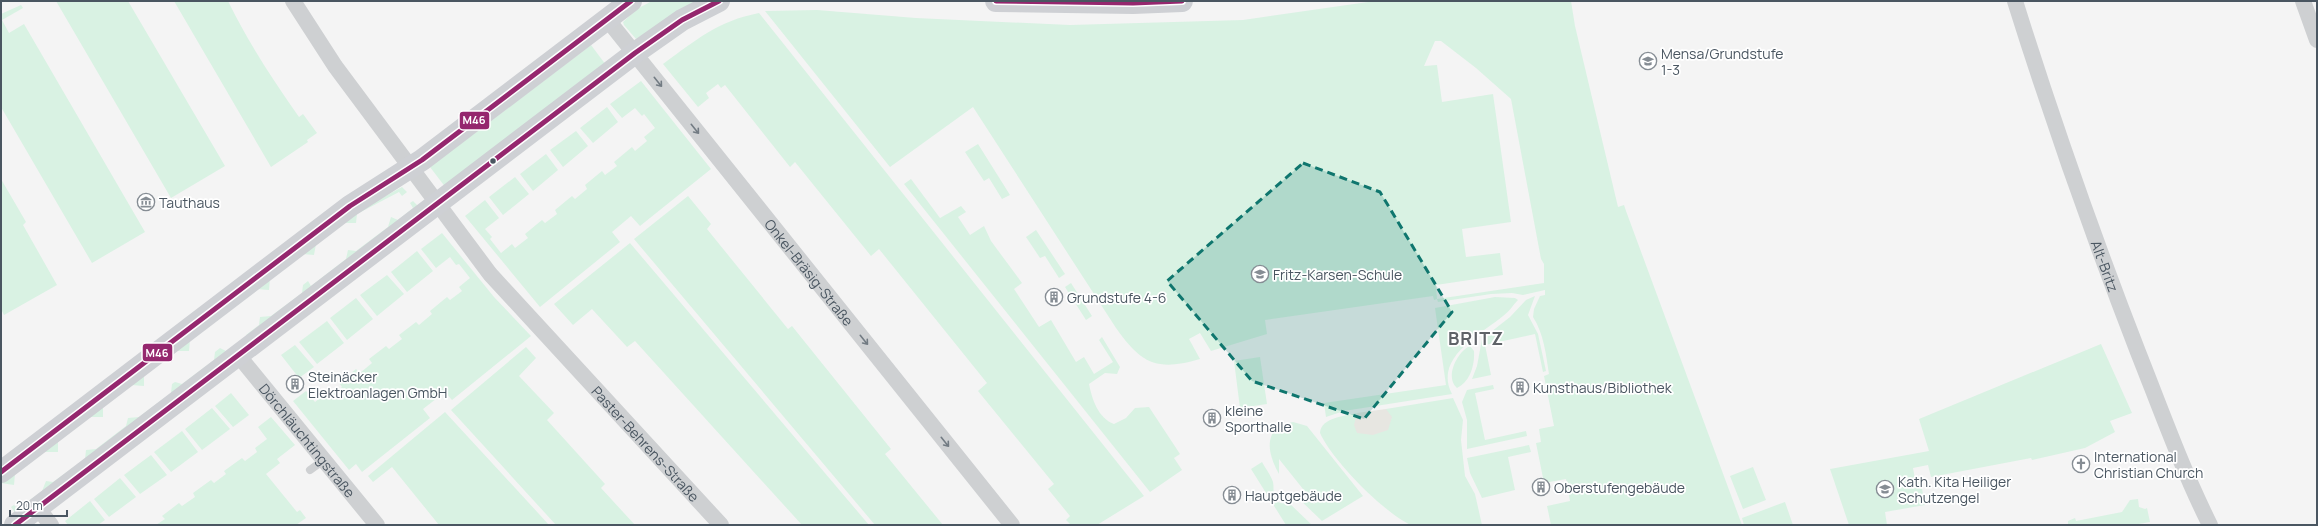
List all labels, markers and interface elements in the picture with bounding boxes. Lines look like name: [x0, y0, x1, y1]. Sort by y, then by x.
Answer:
place label: Mensa/Grundstufe 1-3: [1661, 44, 1784, 79]
school or university icon: Mensa/Grundstufe 1-3: [1638, 51, 1658, 71]
one-way arrow: [653, 77, 662, 87]
line badge: M46: [459, 111, 490, 130]
text: M46: [463, 112, 486, 127]
one-way arrow: [691, 124, 700, 135]
unlabelled marker: [488, 156, 498, 166]
museum icon: Tauthaus: [136, 192, 156, 212]
place label: Tauthaus: [159, 193, 220, 212]
street label: Onkel-Bräsig-Straße: [761, 214, 858, 329]
street label: Alt-Britz: [2087, 238, 2124, 294]
school or university icon: Fritz-Karsen-Schule: [1250, 264, 1270, 284]
place label: Fritz-Karsen-Schule: [1273, 265, 1402, 284]
building icon: Grundstufe 4-6: [1044, 287, 1064, 307]
place label: Grundstufe 4-6: [1067, 288, 1167, 307]
district label: BRITZ: [1448, 326, 1504, 350]
one-way arrow: [859, 335, 868, 345]
line badge: M46: [142, 343, 173, 362]
text: M46: [146, 345, 169, 360]
place label: Steinäcker Elektroanlagen GmbH: [308, 367, 447, 402]
building icon: Steinäcker Elektroanlagen GmbH: [285, 374, 305, 394]
building icon: Kunsthaus/Bibliothek: [1510, 377, 1530, 397]
place label: Kunsthaus/Bibliothek: [1533, 378, 1673, 397]
street label: Dörchläuchtingstraße: [255, 379, 360, 501]
street label: Paster-Behrens-Straße: [588, 382, 704, 505]
place label: kleine Sporthalle: [1225, 401, 1292, 436]
building icon: kleine Sporthalle: [1202, 408, 1222, 428]
one-way arrow: [941, 436, 949, 447]
place label: International Christian Church: [2094, 447, 2203, 482]
church icon: International Christian Church: [2071, 454, 2091, 474]
place label: Kath. Kita Heiliger Schutzengel: [1898, 472, 2011, 507]
building icon: Oberstufengebäude: [1531, 477, 1551, 497]
place label: Oberstufengebäude: [1554, 478, 1685, 497]
school or university icon: Kath. Kita Heiliger Schutzengel: [1875, 479, 1895, 499]
building icon: Hauptgebäude: [1222, 485, 1242, 505]
place label: Hauptgebäude: [1245, 486, 1342, 505]
scale bar: [10, 492, 67, 518]
text: 20 m: [16, 497, 43, 514]

